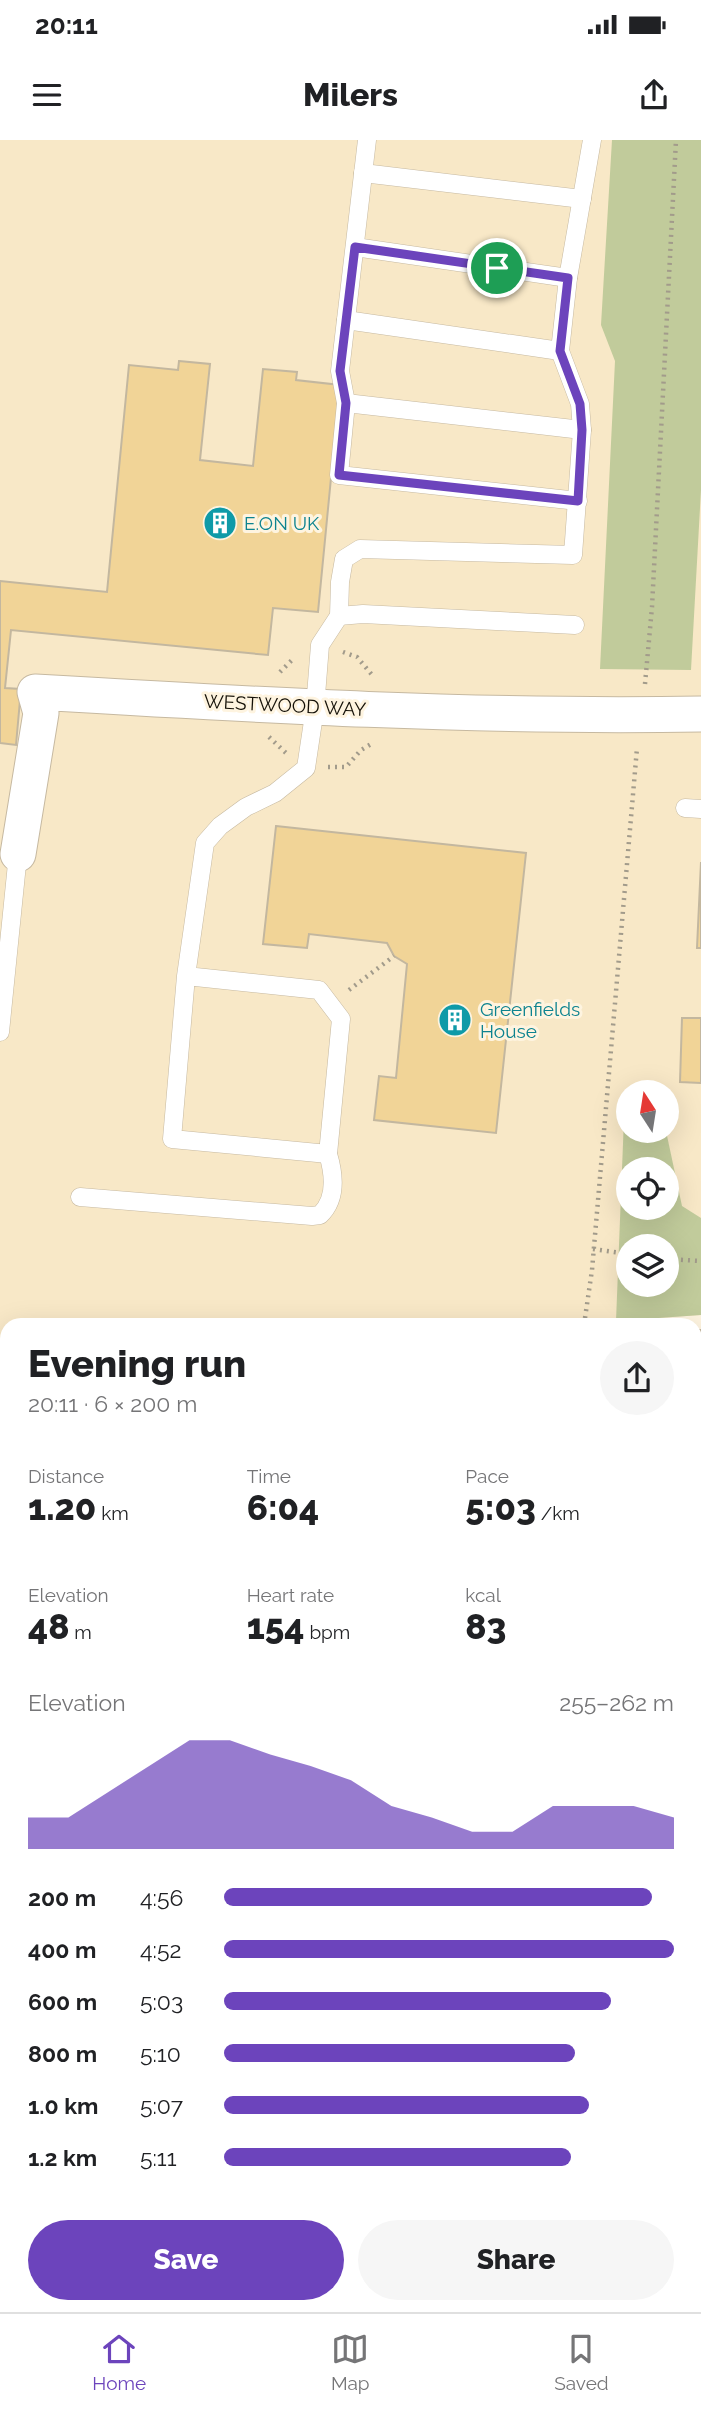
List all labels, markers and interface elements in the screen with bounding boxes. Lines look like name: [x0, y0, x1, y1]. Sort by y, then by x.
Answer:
text: 20:11: [35, 10, 98, 40]
icon: menu: [28, 76, 66, 114]
text: Milers: [303, 76, 398, 113]
icon: share: [635, 76, 673, 114]
pin: [467, 238, 527, 298]
icon: arrive: [478, 249, 516, 287]
building icon: E.ON UK: [201, 504, 239, 542]
place label: E.ON UK: [244, 512, 320, 534]
street label: WESTWOOD WAY: [203, 690, 367, 720]
place label: Greenfields House: [480, 998, 580, 1042]
building icon: Greenfields House: [436, 1001, 474, 1039]
north arrow: [616, 1080, 679, 1143]
map controls: [616, 1080, 679, 1297]
button: locate: [616, 1157, 679, 1220]
button: layers: [616, 1234, 679, 1297]
text: Evening run: [28, 1341, 246, 1386]
button: share: [600, 1341, 674, 1415]
text: 20:11 · 6 × 200 m: [28, 1390, 197, 1417]
text: Distance: [28, 1465, 104, 1487]
text: Time: [247, 1465, 291, 1487]
text: Pace: [465, 1465, 509, 1487]
text: 1.20: [28, 1487, 96, 1528]
text: 6:04: [247, 1487, 319, 1528]
text: 5:03: [465, 1487, 536, 1528]
text: km: [96, 1502, 129, 1524]
text: /km: [536, 1502, 580, 1524]
text: Elevation: [28, 1584, 109, 1606]
text: Heart rate: [247, 1584, 334, 1606]
text: kcal: [465, 1584, 501, 1606]
text: 48: [28, 1606, 69, 1647]
text: 154: [247, 1606, 305, 1647]
text: 83: [465, 1606, 507, 1647]
text: m: [69, 1621, 92, 1643]
text: bpm: [305, 1621, 350, 1643]
text: Elevation: [28, 1689, 126, 1716]
text: 255–262 m: [559, 1689, 674, 1716]
text: 200 m: [28, 1884, 96, 1911]
text: 4:56: [140, 1884, 183, 1911]
text: 400 m: [28, 1936, 96, 1963]
text: 4:52: [140, 1936, 181, 1963]
text: 600 m: [28, 1988, 97, 2015]
text: 5:03: [140, 1988, 183, 2015]
text: 800 m: [28, 2040, 97, 2067]
text: 5:10: [140, 2040, 181, 2067]
text: 1.0 km: [28, 2092, 98, 2119]
text: 5:07: [140, 2092, 183, 2119]
text: 1.2 km: [28, 2144, 97, 2171]
text: 5:11: [140, 2144, 177, 2171]
button: Save: [28, 2220, 344, 2300]
button: Share: [358, 2220, 674, 2300]
tab: Home: [92, 2330, 146, 2394]
tab: Map: [331, 2330, 370, 2394]
tab: Saved: [554, 2330, 609, 2394]

